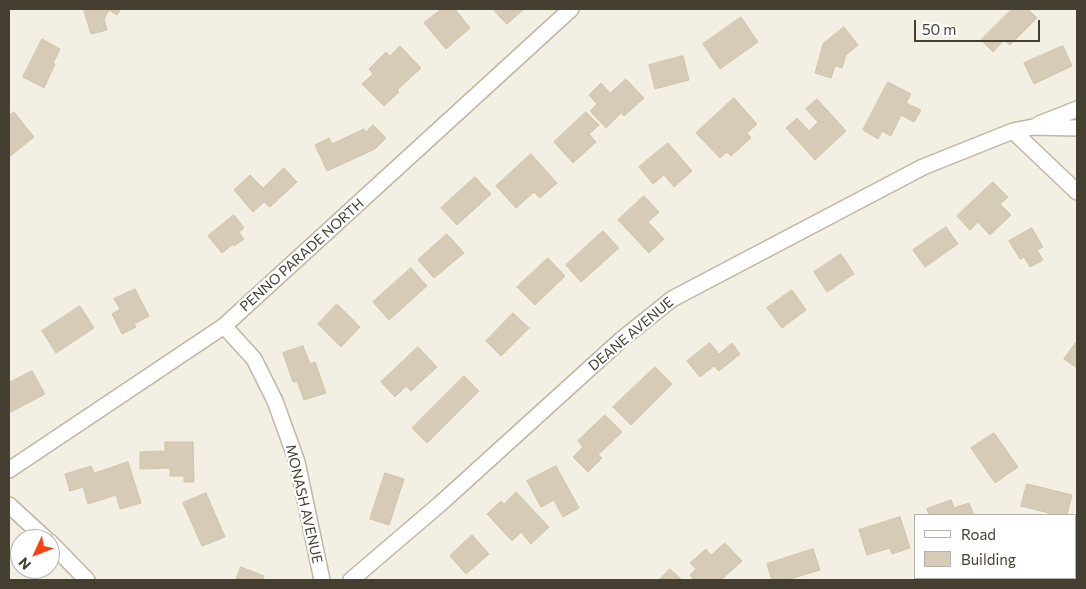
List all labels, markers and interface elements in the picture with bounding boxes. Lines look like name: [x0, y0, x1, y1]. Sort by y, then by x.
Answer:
scale bar: [916, 10, 1042, 42]
text: 50 m: [922, 20, 956, 38]
street label: PENNO PARADE NORTH: [237, 195, 367, 315]
street label: DEANE AVENUE: [585, 294, 677, 374]
street label: MONASH AVENUE: [282, 443, 326, 565]
legend: [914, 514, 1076, 579]
text: Road: [961, 525, 996, 543]
north arrow: [10, 529, 60, 579]
text: Building: [961, 550, 1016, 568]
text: N: [15, 554, 34, 574]

